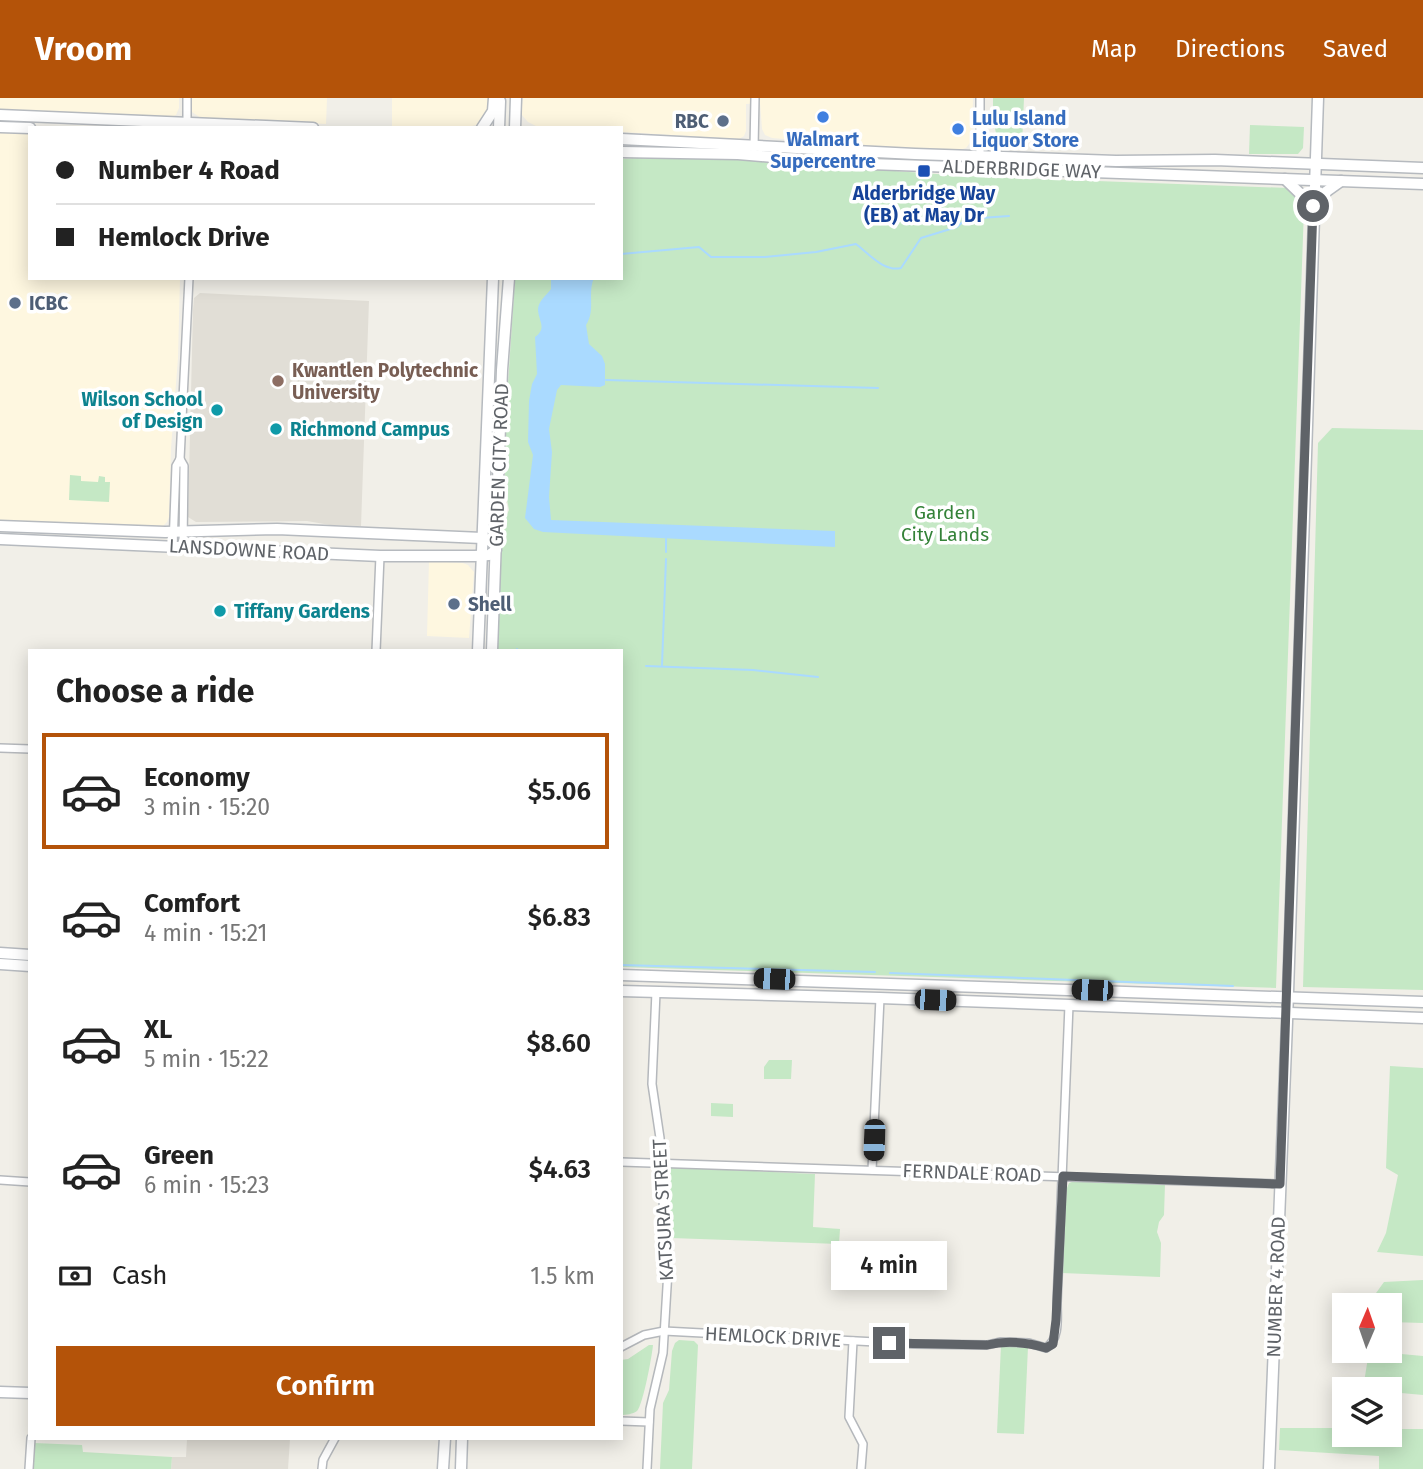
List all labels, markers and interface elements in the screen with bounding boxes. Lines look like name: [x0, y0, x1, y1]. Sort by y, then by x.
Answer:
text: Vroom: [35, 29, 132, 69]
text: Map: [1091, 35, 1137, 63]
text: Directions: [1175, 35, 1285, 63]
text: Saved: [1323, 35, 1388, 63]
place label: Lulu Island Liquor Store: [972, 107, 1079, 152]
marker: Walmart Supercentre: [815, 109, 831, 125]
place label: RBC: [675, 110, 709, 133]
marker: RBC: [715, 113, 731, 129]
marker: Lulu Island Liquor Store: [950, 121, 966, 137]
place label: Walmart Supercentre: [770, 128, 876, 173]
text: Number 4 Road: [98, 155, 280, 186]
street label: ALDERBRIDGE WAY: [942, 155, 1102, 183]
marker: Alderbridge Way (EB) at May Dr: [916, 163, 932, 179]
place label: Alderbridge Way (EB) at May Dr: [852, 182, 995, 227]
route start: [1297, 190, 1329, 222]
text: Hemlock Drive: [98, 222, 270, 253]
place label: ICBC: [29, 292, 68, 315]
marker: ICBC: [7, 295, 23, 311]
place label: Kwantlen Polytechnic University: [292, 359, 478, 404]
marker: Kwantlen Polytechnic University: [270, 373, 286, 389]
street label: GARDEN CITY ROAD: [485, 383, 513, 547]
place label: Wilson School of Design: [81, 388, 203, 433]
marker: Wilson School of Design: [209, 402, 225, 418]
place label: Richmond Campus: [290, 418, 450, 441]
marker: Richmond Campus: [268, 421, 284, 437]
park label: Garden City Lands: [901, 501, 989, 546]
street label: LANSDOWNE ROAD: [168, 534, 330, 566]
place label: Shell: [468, 593, 512, 616]
marker: Shell: [446, 596, 462, 612]
place label: Tiffany Gardens: [234, 600, 370, 623]
marker: Tiffany Gardens: [212, 603, 228, 619]
text: Choose a ride: [56, 672, 254, 710]
icon: car: [60, 760, 123, 823]
text: Economy: [144, 762, 250, 793]
text: $5.06: [528, 776, 591, 807]
text: 3 min · 15:20: [144, 793, 270, 821]
icon: car: [60, 886, 123, 949]
text: Comfort: [144, 888, 240, 919]
text: $6.83: [528, 902, 591, 933]
text: 4 min · 15:21: [144, 919, 268, 947]
car: [753, 968, 796, 990]
car: [1071, 979, 1114, 1001]
car: [914, 989, 957, 1011]
icon: car: [60, 1012, 123, 1075]
text: XL: [144, 1014, 172, 1045]
text: $8.60: [526, 1028, 591, 1059]
text: 5 min · 15:22: [144, 1045, 269, 1073]
car: [863, 1119, 886, 1161]
icon: car: [60, 1138, 123, 1201]
street label: KATSURA STREET: [648, 1138, 678, 1282]
text: Green: [144, 1140, 214, 1171]
text: $4.63: [529, 1154, 591, 1185]
street label: FERNDALE ROAD: [902, 1159, 1042, 1187]
text: 6 min · 15:23: [144, 1171, 270, 1199]
street label: NUMBER 4 ROAD: [1262, 1216, 1290, 1358]
callout: 4 min: [831, 1242, 947, 1290]
text: 4 min: [860, 1251, 918, 1279]
icon: cash: [56, 1257, 94, 1295]
text: Cash: [112, 1260, 168, 1291]
text: 1.5 km: [530, 1262, 595, 1290]
north arrow: [1332, 1293, 1402, 1363]
map controls: [1332, 1293, 1402, 1447]
street label: HEMLOCK DRIVE: [704, 1322, 842, 1352]
route end: [873, 1327, 905, 1359]
button: Confirm: [56, 1346, 595, 1426]
button: layers: [1332, 1377, 1402, 1447]

